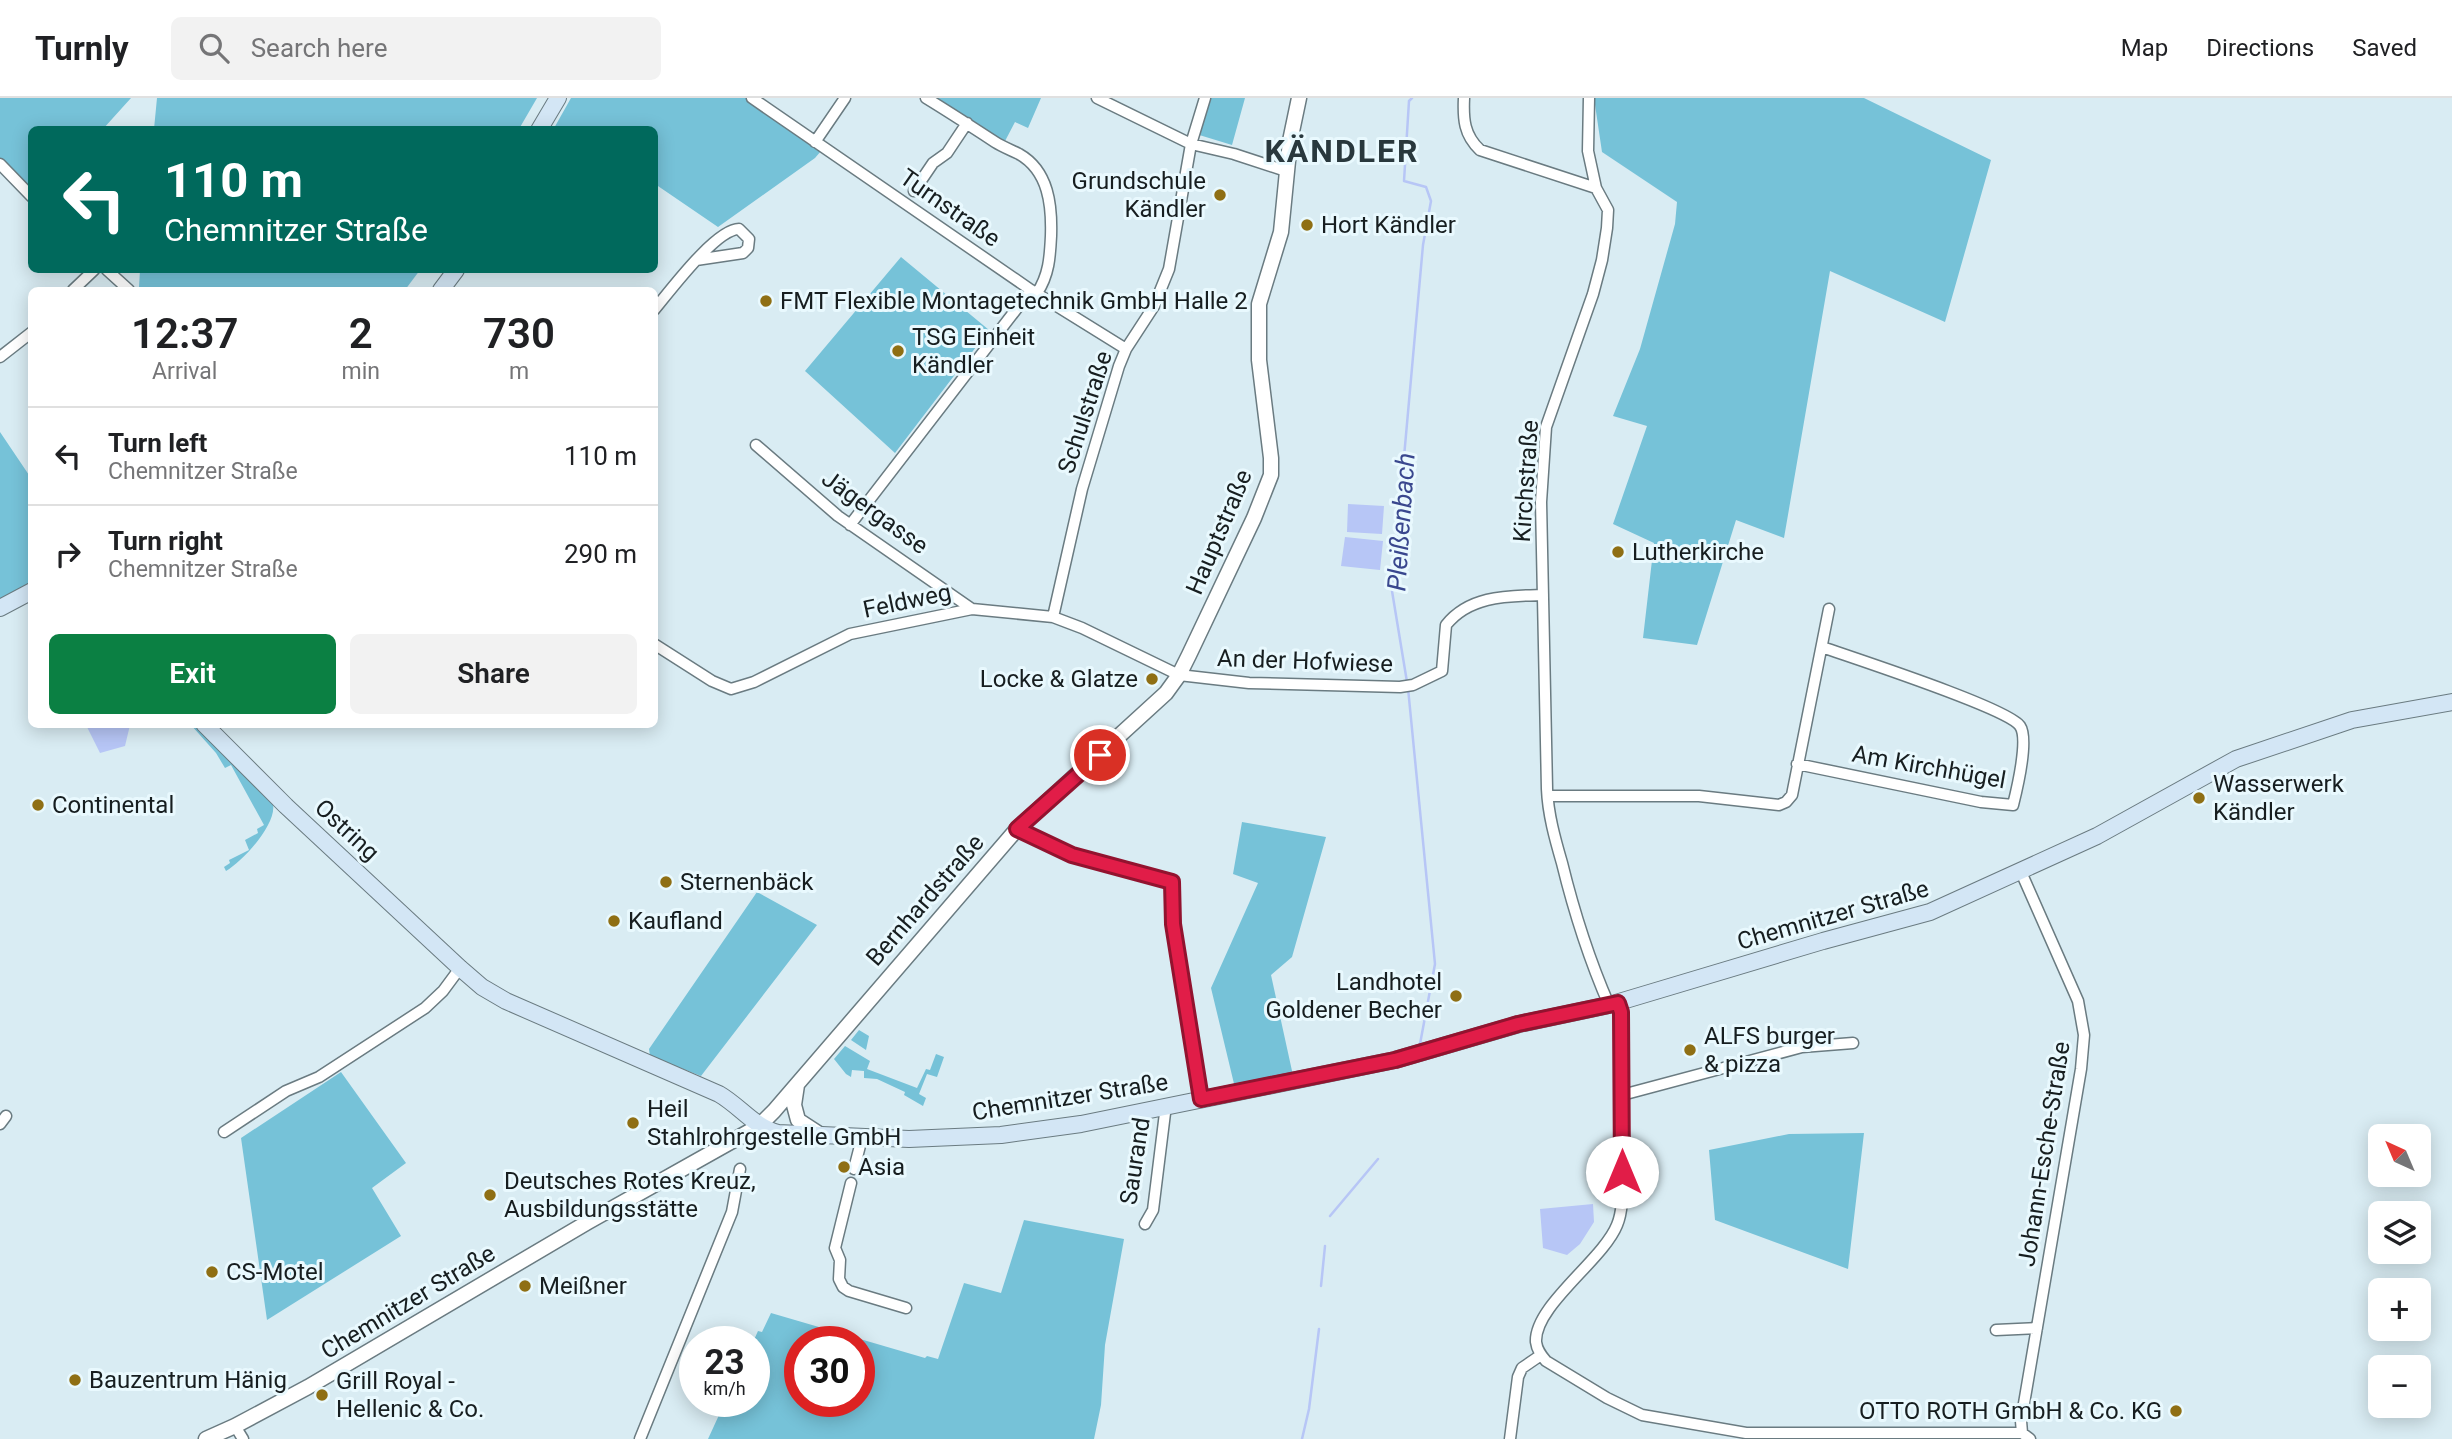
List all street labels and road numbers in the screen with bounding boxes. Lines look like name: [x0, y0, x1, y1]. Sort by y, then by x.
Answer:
street label: Turnstraße: [895, 163, 1005, 253]
street label: Schulstraße: [1052, 347, 1118, 477]
street label: Kirchstraße: [1508, 419, 1544, 543]
street label: Jägergasse: [816, 464, 934, 560]
street label: Hauptstraße: [1180, 465, 1258, 599]
street label: Feldweg: [860, 578, 954, 624]
street label: An der Hofwiese: [1217, 644, 1393, 678]
street label: Am Kirchhügel: [1850, 740, 2008, 794]
street label: Ostring: [309, 793, 385, 867]
street label: Bernhardstraße: [860, 829, 990, 971]
street label: Chemnitzer Straße: [1734, 874, 1932, 956]
street label: Johann-Esche-Straße: [2012, 1040, 2076, 1268]
street label: Chemnitzer Straße: [970, 1068, 1170, 1126]
street label: Saurand: [1114, 1115, 1156, 1207]
street label: Chemnitzer Straße: [316, 1239, 500, 1365]

